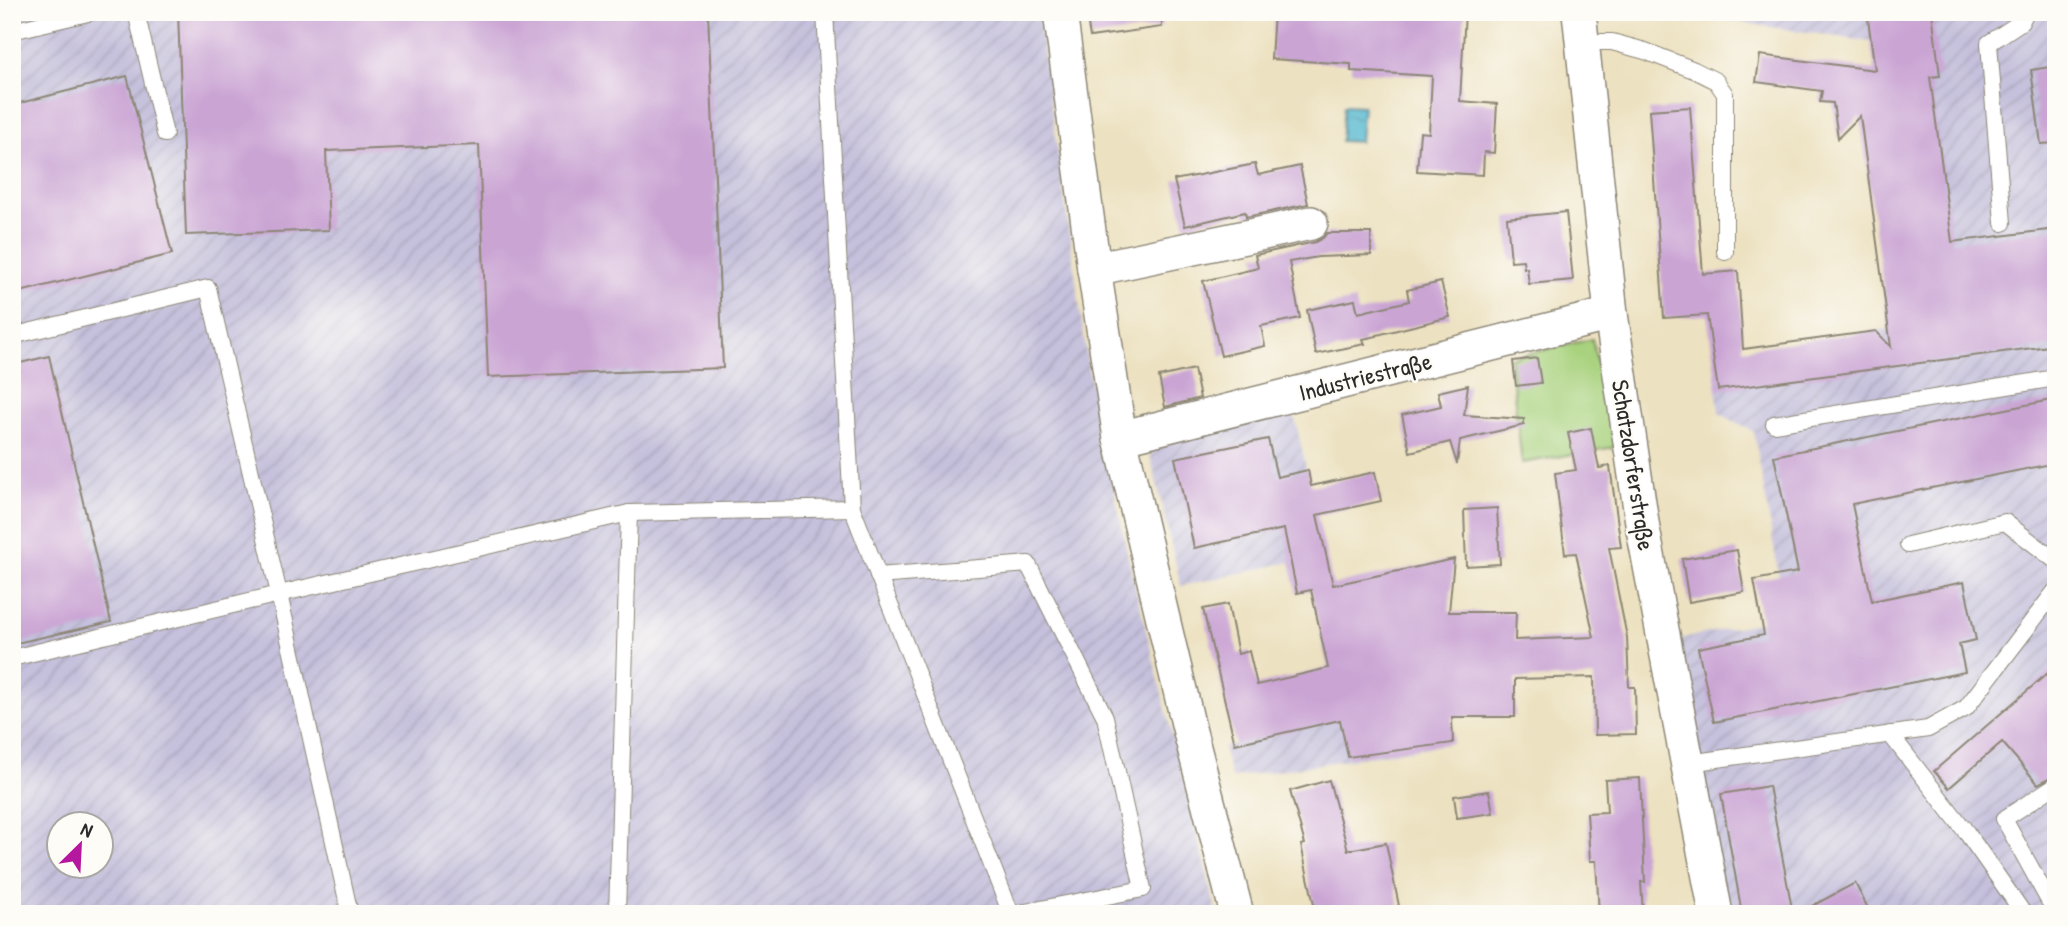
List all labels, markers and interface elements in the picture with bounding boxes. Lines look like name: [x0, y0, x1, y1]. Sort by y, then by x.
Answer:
street label: Industriestraße: [1295, 344, 1435, 408]
street label: Schatzdorferstraße: [1605, 377, 1663, 553]
north arrow: [46, 810, 116, 880]
text: N: [77, 816, 97, 843]

